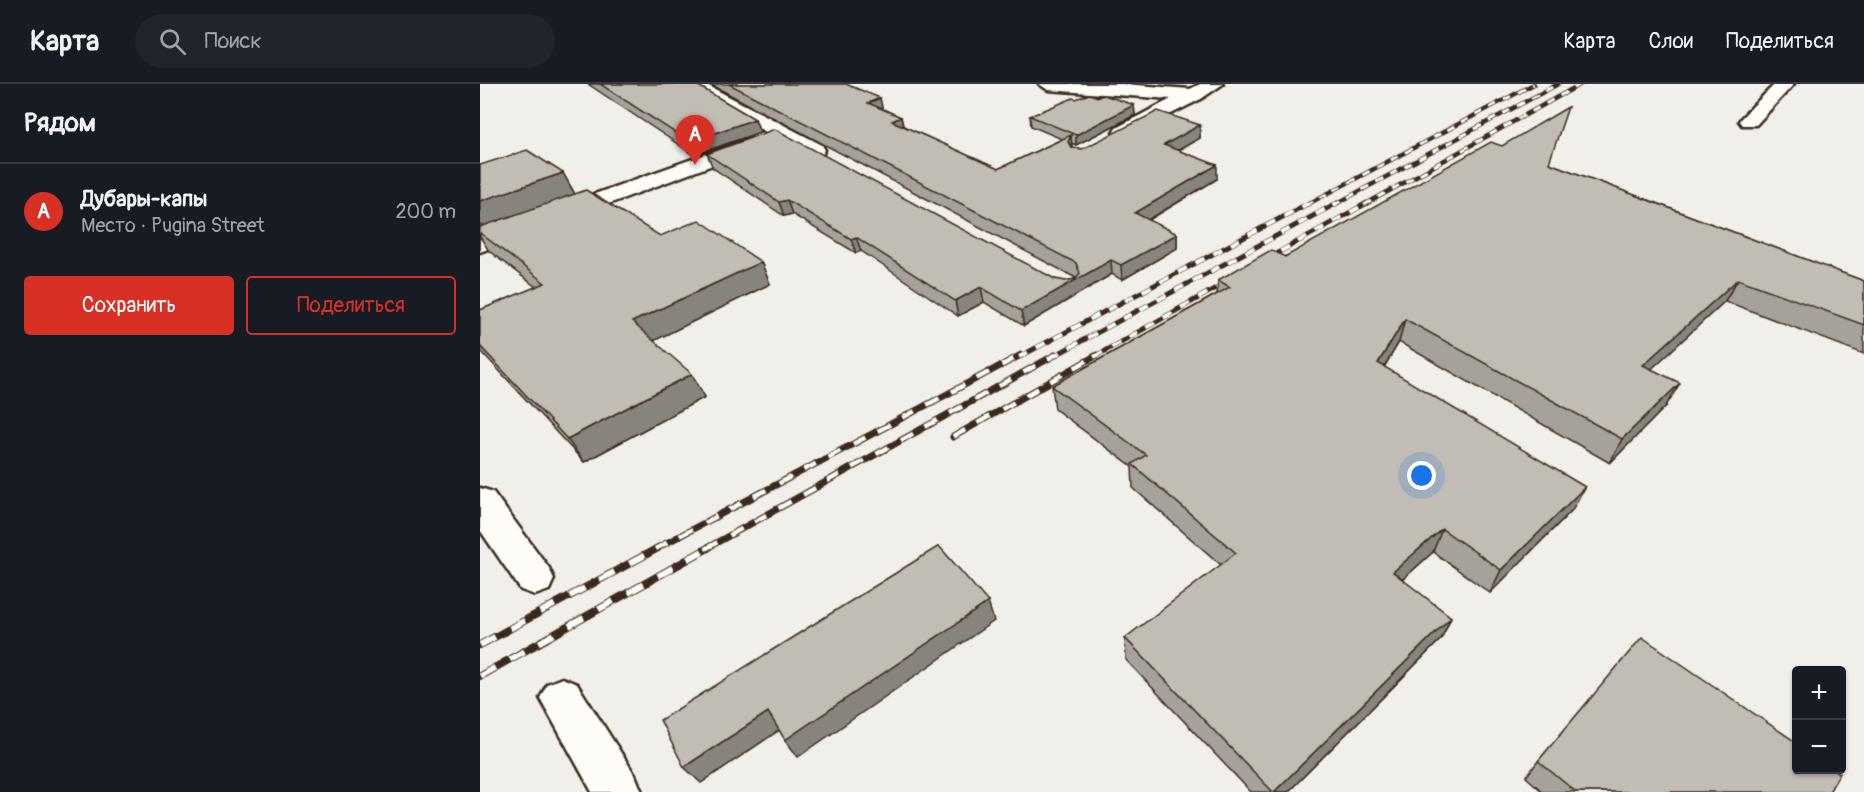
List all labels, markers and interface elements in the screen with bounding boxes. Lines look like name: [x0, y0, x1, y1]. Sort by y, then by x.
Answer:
search box: [135, 14, 555, 68]
text: Карта: [30, 24, 99, 59]
icon: search: [156, 25, 189, 58]
text: Поиск: [204, 27, 262, 55]
text: Карта: [1563, 28, 1615, 55]
text: Слои: [1648, 28, 1693, 55]
text: Поделиться: [1726, 28, 1834, 55]
text: Рядом: [24, 107, 96, 139]
pin: A: [676, 116, 714, 165]
text: Дубары-капы: [81, 185, 207, 213]
text: A: [37, 199, 50, 224]
text: 200 m: [395, 199, 456, 224]
text: Место · Pugina Street: [81, 213, 265, 238]
button: Сохранить: [24, 276, 234, 335]
button: Поделиться: [246, 276, 456, 335]
your location: [1407, 461, 1436, 490]
map controls: [1792, 666, 1846, 774]
button: +: [1792, 666, 1846, 720]
button: −: [1792, 720, 1846, 774]

